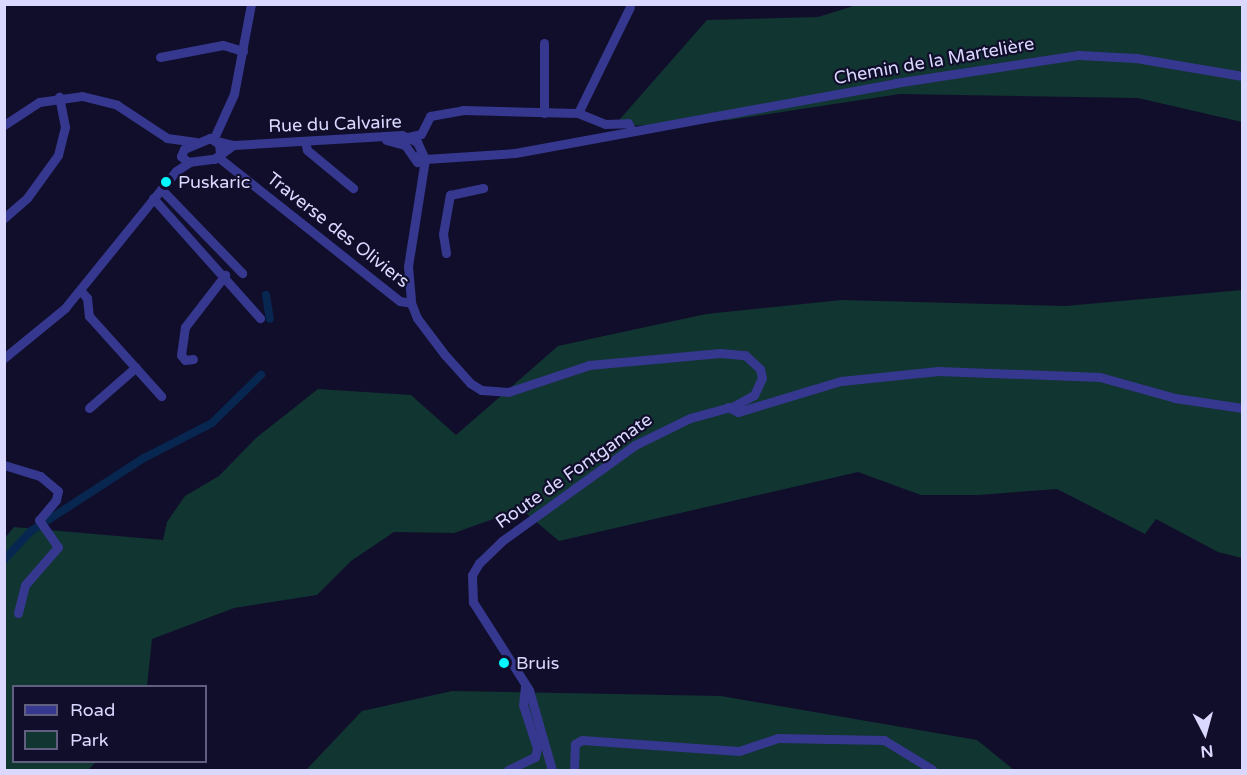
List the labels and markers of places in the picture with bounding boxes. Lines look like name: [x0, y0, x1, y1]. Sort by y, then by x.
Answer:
place label: Puskaric: [178, 171, 250, 193]
marker: Puskaric: [159, 175, 173, 189]
place label: Bruis: [516, 652, 559, 674]
marker: Bruis: [497, 656, 511, 670]

